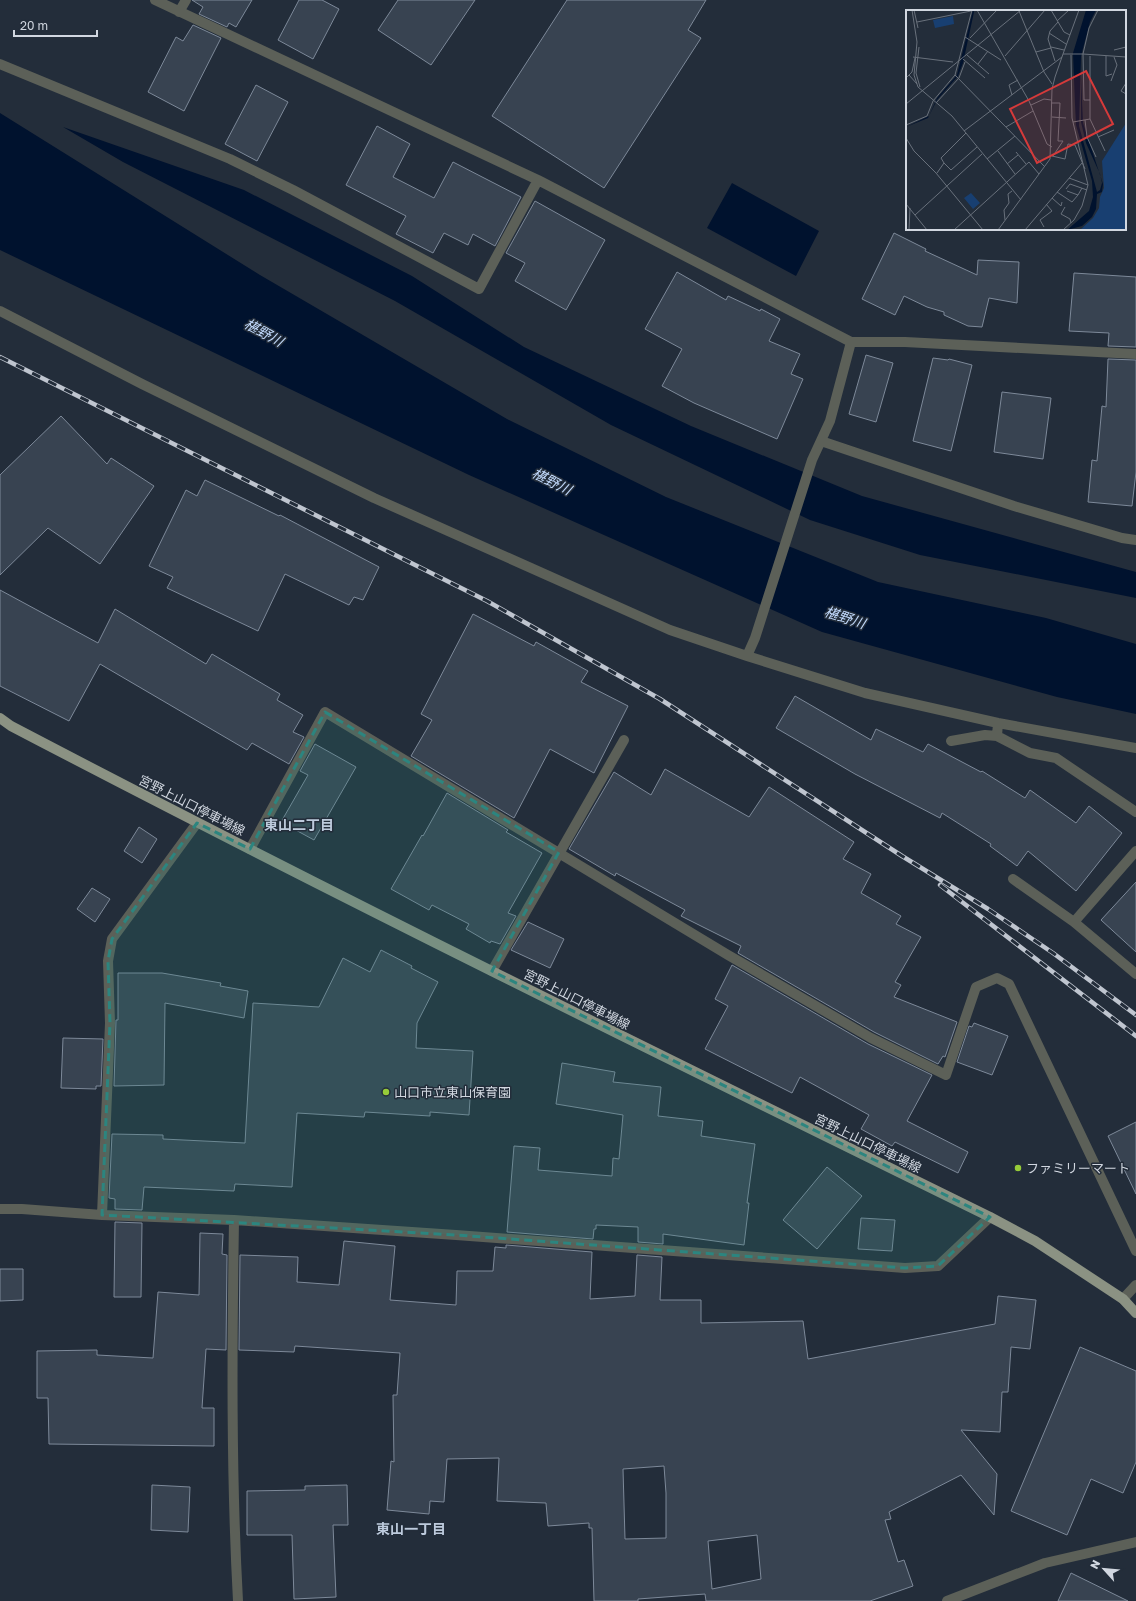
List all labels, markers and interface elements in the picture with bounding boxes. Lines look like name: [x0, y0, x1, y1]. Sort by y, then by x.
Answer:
inset map: [906, 10, 1126, 230]
scale bar: [14, 12, 97, 38]
text: 20 m: [20, 18, 48, 33]
water label: 椹野川: [242, 314, 288, 351]
water label: 椹野川: [529, 464, 576, 499]
water label: 椹野川: [822, 602, 870, 632]
street label: 宮野上山口停車場線: [136, 771, 248, 839]
district label: 東山二丁目: [264, 816, 334, 833]
street label: 宮野上山口停車場線: [521, 965, 633, 1033]
place label: 山口市立東山保育園: [394, 1084, 511, 1100]
marker: 山口市立東山保育園: [381, 1087, 391, 1097]
street label: 宮野上山口停車場線: [812, 1110, 924, 1176]
place label: ファミリーマート: [1026, 1160, 1130, 1176]
marker: ファミリーマート: [1013, 1163, 1023, 1173]
district label: 東山一丁目: [376, 1520, 446, 1537]
north arrow: [1084, 1549, 1124, 1589]
text: N: [1087, 1558, 1102, 1571]

